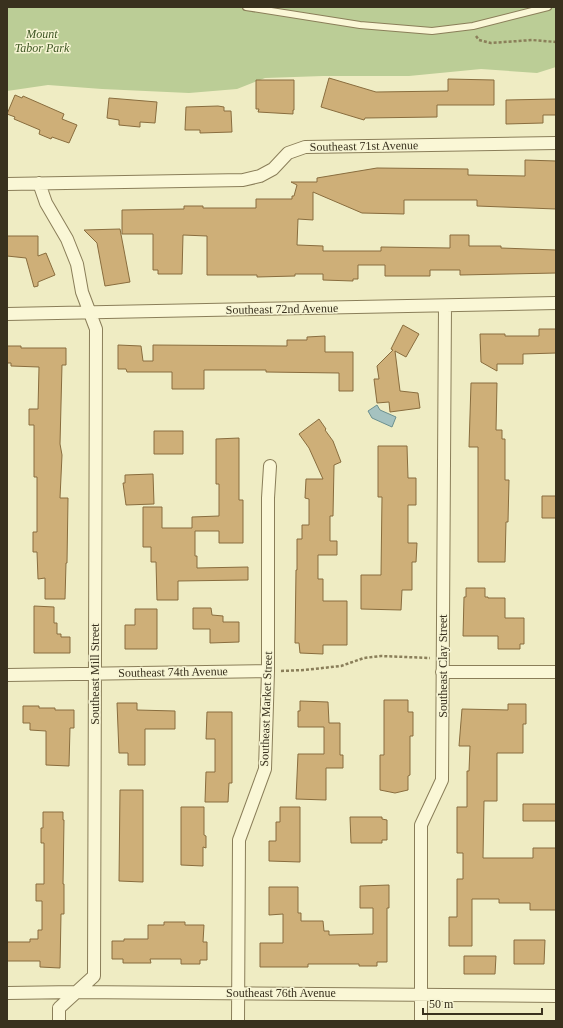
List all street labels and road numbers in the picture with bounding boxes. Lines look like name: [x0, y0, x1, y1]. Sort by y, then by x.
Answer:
street label: Southeast 71st Avenue: [310, 138, 418, 154]
street label: Southeast 72nd Avenue: [226, 301, 338, 317]
street label: Southeast Clay Street: [436, 614, 450, 718]
street label: Southeast Mill Street: [88, 623, 102, 725]
street label: Southeast Market Street: [257, 650, 275, 767]
street label: Southeast 74th Avenue: [118, 664, 228, 680]
street label: Southeast 76th Avenue: [226, 986, 336, 1000]

